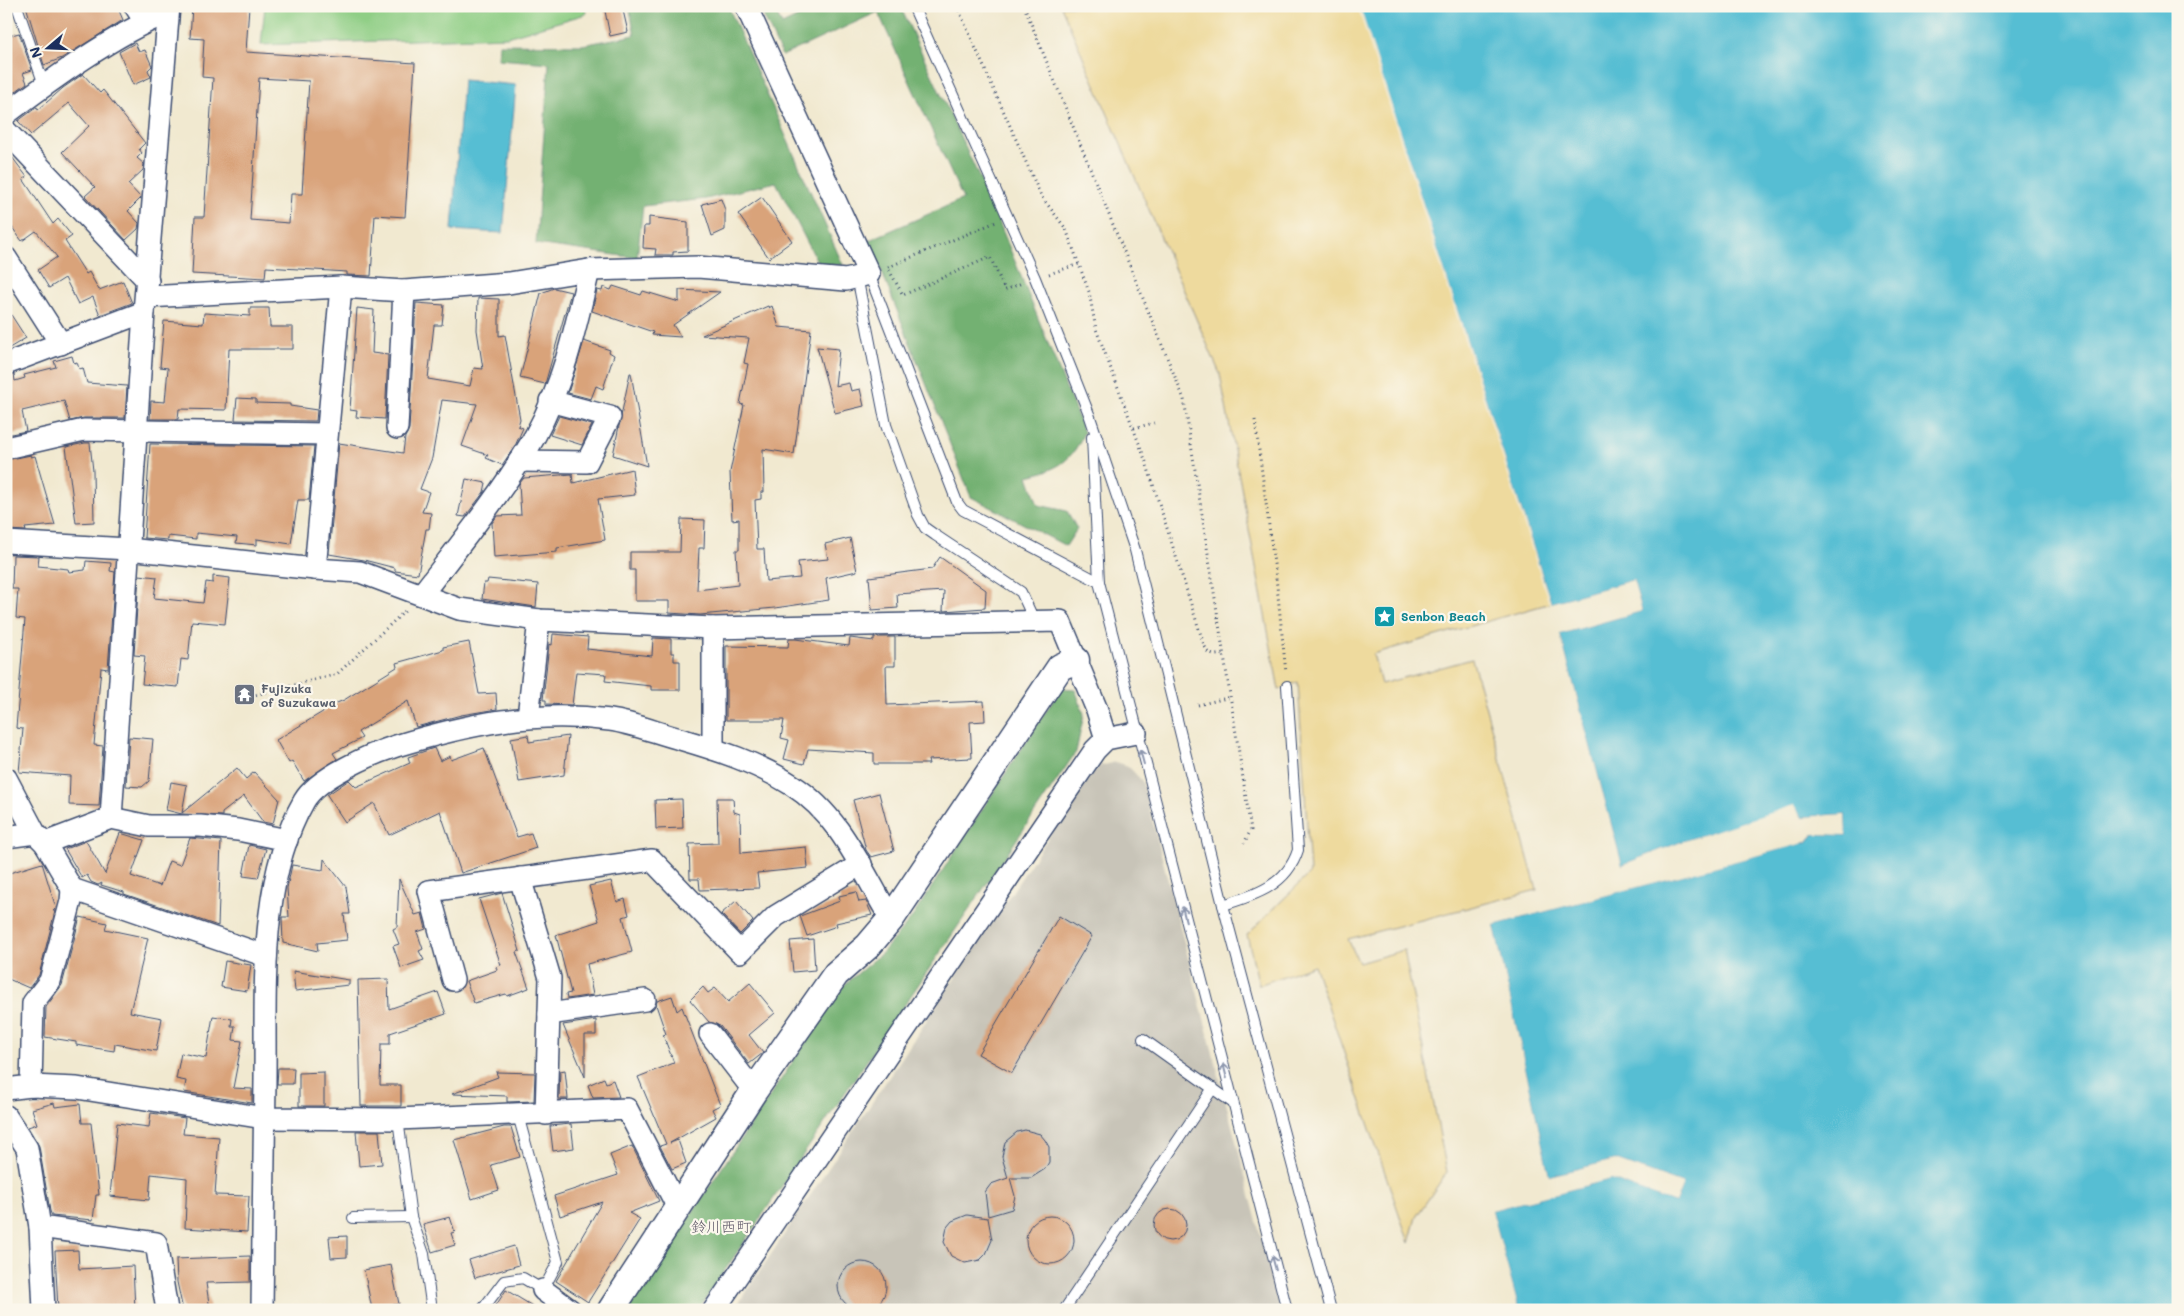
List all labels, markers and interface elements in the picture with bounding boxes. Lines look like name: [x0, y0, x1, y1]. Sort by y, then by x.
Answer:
north arrow: [22, 22, 72, 72]
text: N: [25, 44, 46, 61]
place icon: Senbon Beach: [1373, 604, 1397, 628]
place label: Senbon Beach: [1401, 608, 1485, 624]
place label: Fujizuka of Suzukawa: [261, 680, 336, 710]
temple icon: Fujizuka of Suzukawa: [233, 683, 257, 707]
one-way arrow: [1137, 750, 1146, 766]
one-way arrow: [1179, 907, 1188, 923]
one-way arrow: [1219, 1064, 1229, 1080]
district label: 鈴川西町: [691, 1216, 752, 1236]
one-way arrow: [1269, 1255, 1278, 1271]

